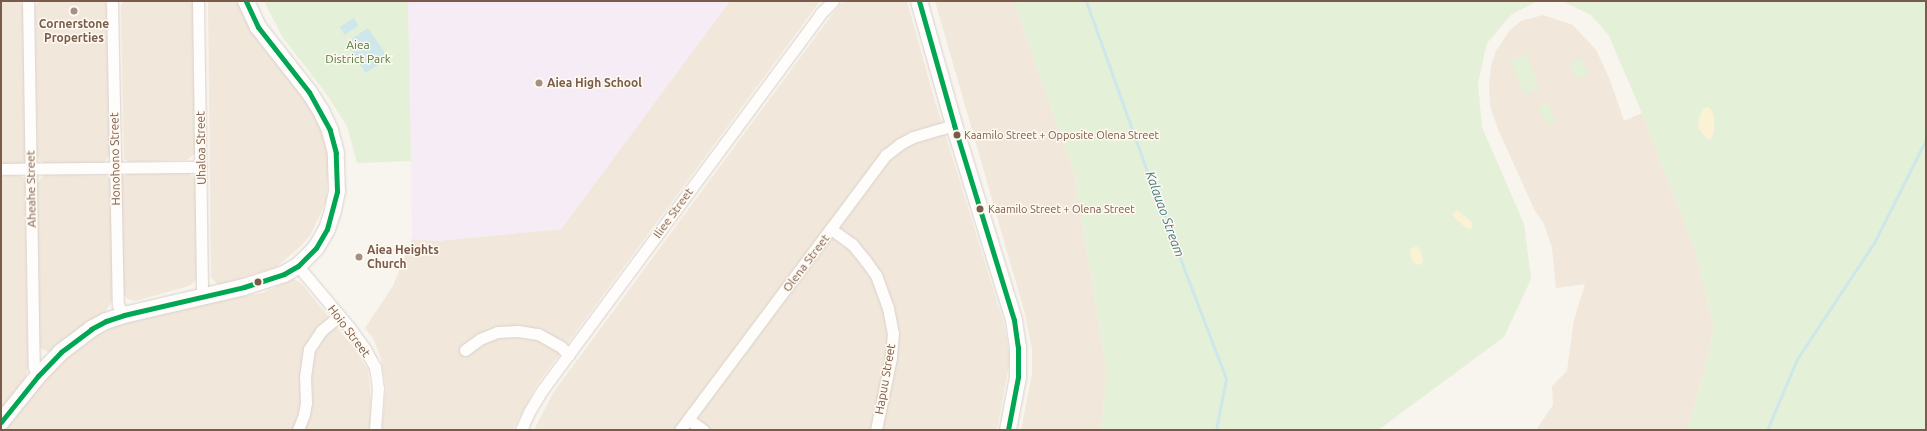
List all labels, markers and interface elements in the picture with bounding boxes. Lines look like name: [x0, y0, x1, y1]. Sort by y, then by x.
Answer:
marker: Cornerstone Properties: [69, 6, 79, 16]
place label: Cornerstone Properties: [39, 17, 109, 45]
park label: Aiea District Park: [325, 38, 391, 66]
place label: Aiea High School: [547, 76, 642, 90]
marker: Aiea High School: [534, 78, 544, 88]
street label: Uhaloa Street: [193, 111, 209, 185]
street label: Honohono Street: [107, 112, 123, 206]
place label: Kaamilo Street + Opposite Olena Street: [964, 128, 1159, 142]
marker: Kaamilo Street + Opposite Olena Street: [952, 130, 962, 140]
street label: Aheahe Street: [23, 150, 39, 228]
water label: Kalauao Stream: [1142, 169, 1188, 259]
street label: Iliee Street: [650, 185, 696, 241]
place label: Kaamilo Street + Olena Street: [988, 202, 1135, 216]
marker: Kaamilo Street + Olena Street: [975, 204, 985, 214]
street label: Olena Street: [780, 231, 832, 295]
place label: Aiea Heights Church: [367, 243, 439, 271]
marker: Aiea Heights Church: [354, 252, 364, 262]
unlabelled marker: [253, 277, 263, 287]
street label: Hoio Street: [325, 302, 373, 360]
street label: Hapuu Street: [872, 343, 898, 415]

